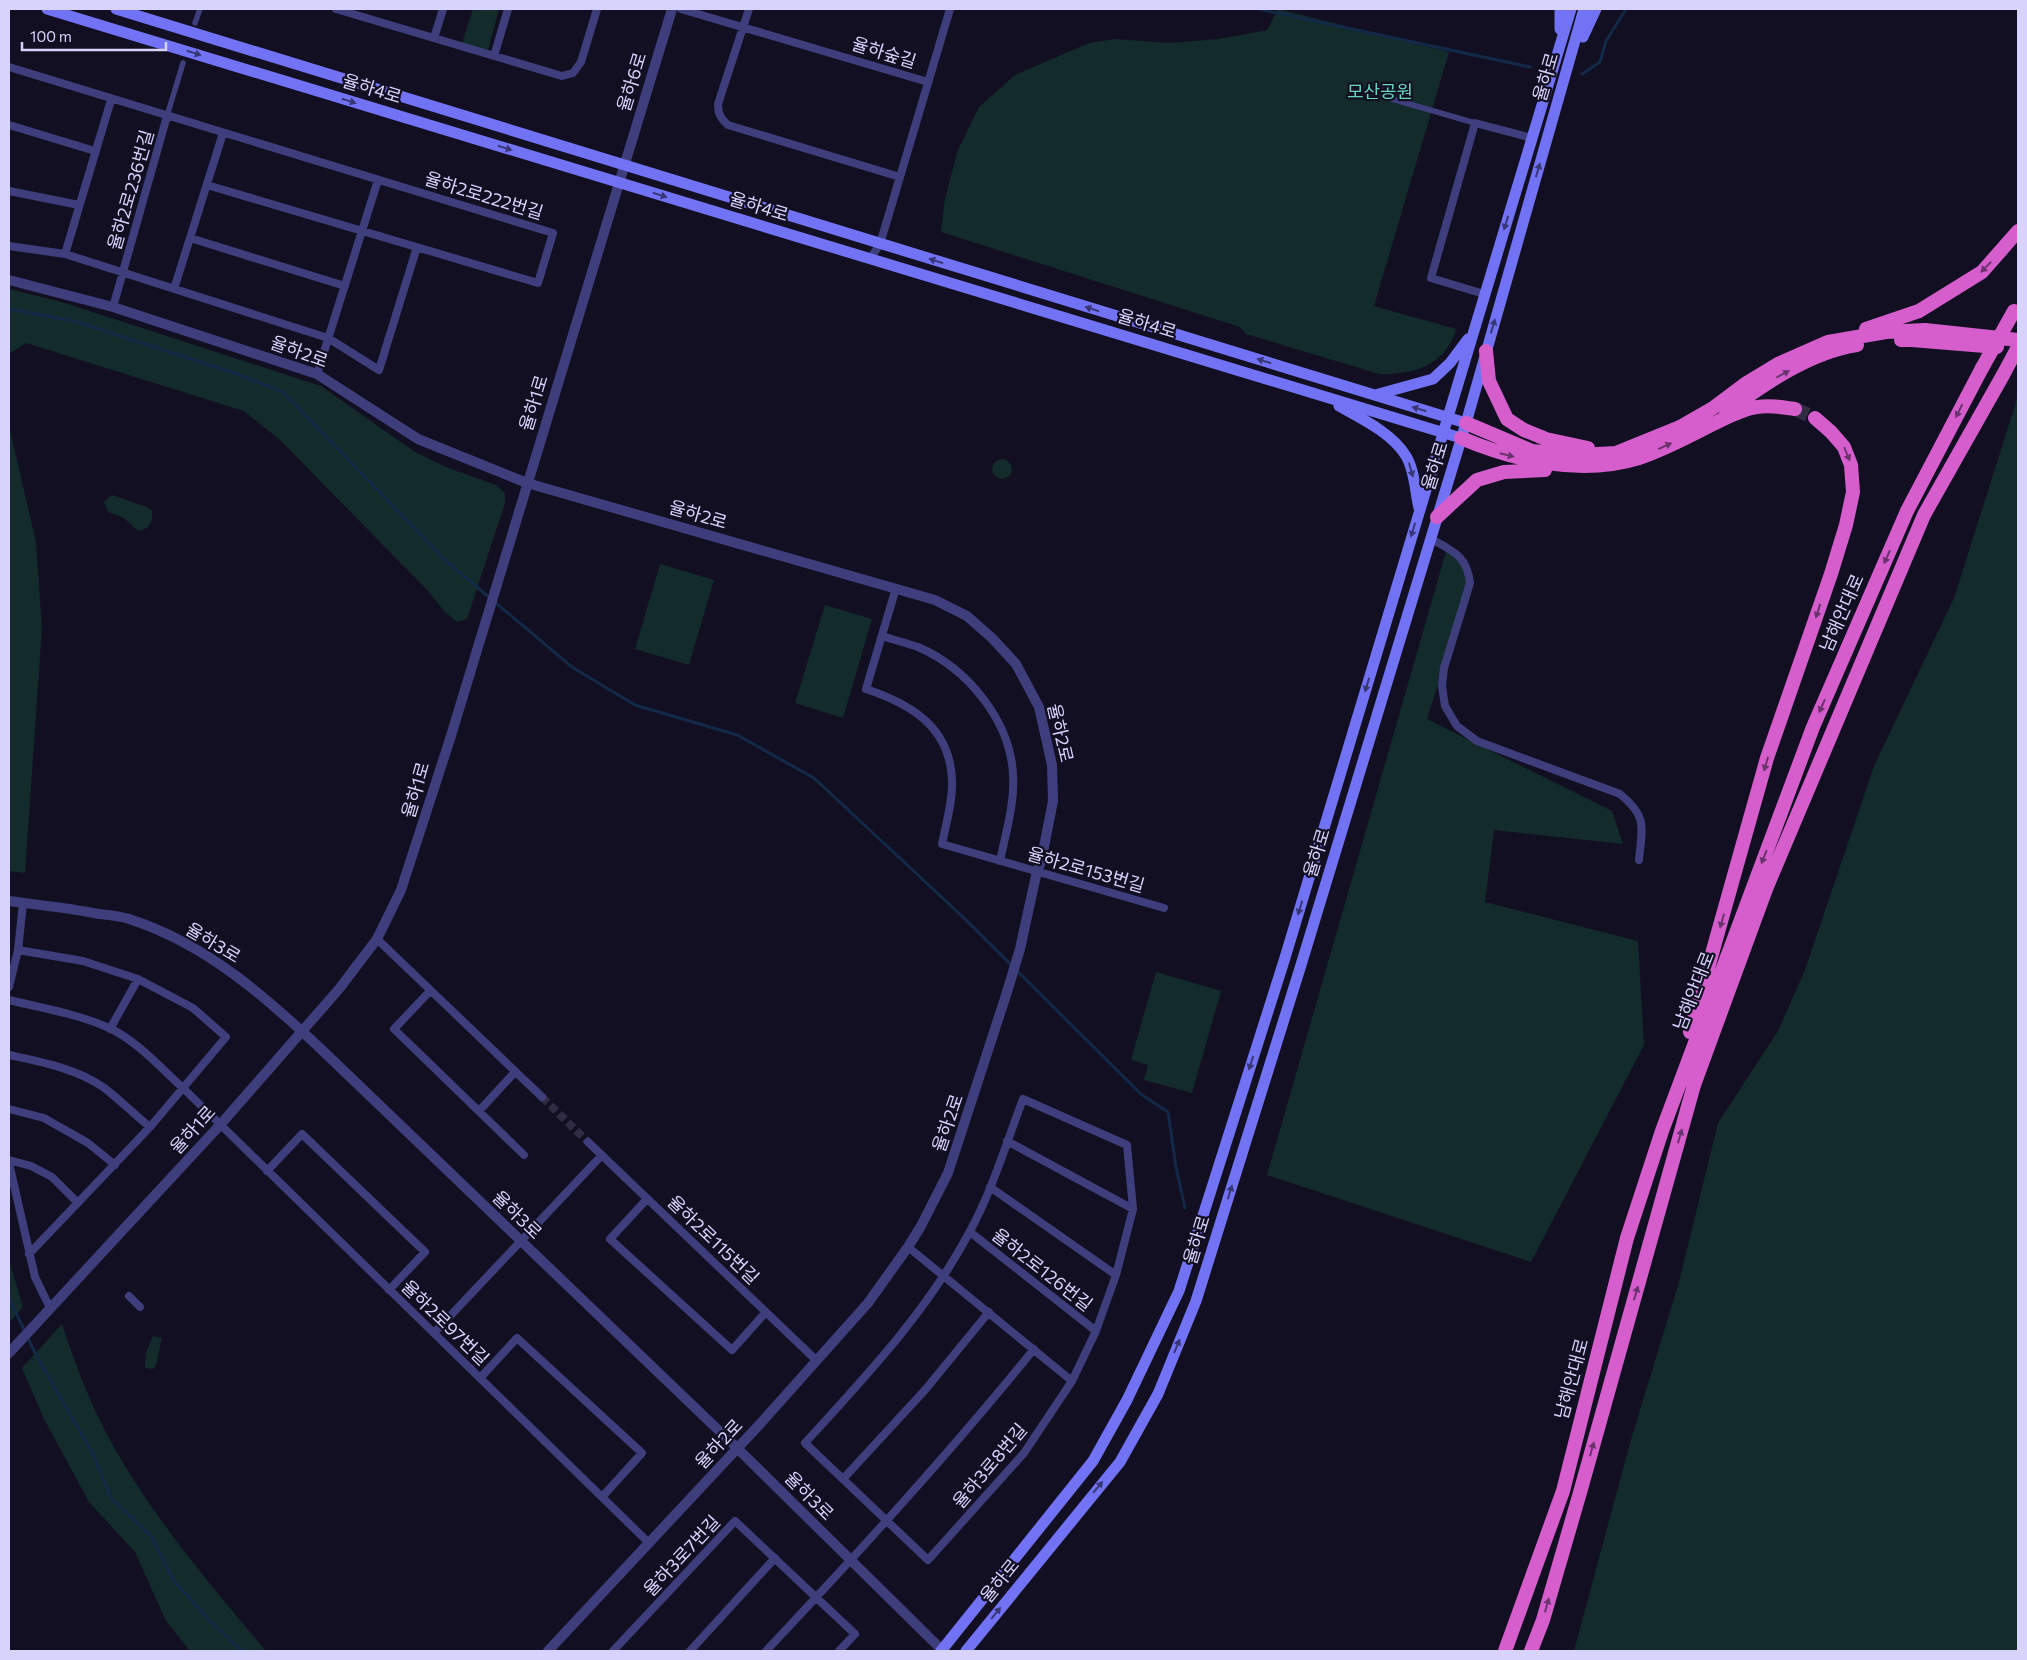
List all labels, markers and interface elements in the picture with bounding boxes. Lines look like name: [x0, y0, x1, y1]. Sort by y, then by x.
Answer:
scale bar: [22, 20, 166, 52]
text: 100 m: [30, 27, 72, 45]
street label: 율하숲길: [849, 32, 919, 72]
one-way arrow: [186, 50, 201, 58]
street label: 율하6로: [612, 50, 650, 114]
street label: 율하로: [1528, 50, 1562, 104]
street label: 율하4로: [340, 69, 404, 107]
park label: 모산공원: [1347, 80, 1413, 102]
one-way arrow: [342, 97, 357, 105]
street label: 율하2로236번길: [102, 127, 158, 252]
one-way arrow: [497, 144, 512, 152]
one-way arrow: [1534, 162, 1542, 177]
street label: 율하2로222번길: [422, 167, 546, 224]
street label: 율하4로: [727, 187, 791, 225]
one-way arrow: [653, 192, 668, 200]
one-way arrow: [1502, 216, 1510, 231]
one-way arrow: [929, 256, 944, 264]
one-way arrow: [1980, 261, 1992, 273]
one-way arrow: [1084, 304, 1099, 312]
street label: 율하4로: [1115, 304, 1179, 342]
one-way arrow: [1490, 319, 1498, 334]
street label: 율하2로: [268, 331, 331, 372]
one-way arrow: [1256, 357, 1271, 365]
one-way arrow: [1776, 370, 1790, 378]
street label: 율하1로: [514, 372, 552, 433]
one-way arrow: [1955, 404, 1963, 418]
one-way arrow: [1411, 405, 1426, 413]
street label: 율하로: [1416, 439, 1452, 493]
one-way arrow: [1658, 442, 1672, 450]
one-way arrow: [1843, 447, 1851, 461]
one-way arrow: [1499, 451, 1514, 459]
one-way arrow: [1407, 463, 1415, 478]
street label: 율하2로: [667, 495, 730, 533]
one-way arrow: [1409, 522, 1417, 537]
one-way arrow: [1883, 550, 1891, 564]
street label: 남해안대로: [1814, 570, 1868, 655]
one-way arrow: [1814, 603, 1822, 618]
one-way arrow: [1362, 678, 1370, 693]
one-way arrow: [1818, 699, 1826, 713]
street label: 율하2로: [1044, 701, 1078, 764]
one-way arrow: [1761, 757, 1769, 772]
street label: 율하1로: [397, 759, 434, 820]
street label: 율하로: [1298, 826, 1334, 880]
street label: 율하2로153번길: [1025, 842, 1148, 896]
one-way arrow: [1760, 850, 1767, 865]
one-way arrow: [1295, 901, 1303, 916]
one-way arrow: [1717, 914, 1725, 929]
street label: 율하3로: [182, 917, 245, 967]
street label: 남해안대로: [1668, 948, 1718, 1033]
one-way arrow: [1247, 1056, 1255, 1071]
street label: 율하2로: [927, 1091, 967, 1154]
street label: 율하1로: [165, 1101, 220, 1158]
one-way arrow: [1676, 1129, 1684, 1144]
one-way arrow: [1227, 1185, 1234, 1200]
street label: 율하3로: [488, 1186, 547, 1243]
street label: 율하2로115번길: [663, 1190, 764, 1288]
street label: 율하로: [1178, 1213, 1214, 1267]
street label: 율하2로126번길: [988, 1223, 1097, 1315]
street label: 율하2로97번길: [397, 1275, 494, 1369]
one-way arrow: [1632, 1285, 1640, 1300]
street label: 남해안대로: [1550, 1336, 1592, 1422]
one-way arrow: [1174, 1339, 1182, 1353]
street label: 율하2로: [690, 1414, 747, 1473]
street label: 율하3로8번길: [947, 1418, 1031, 1512]
one-way arrow: [1589, 1442, 1597, 1457]
street label: 율하3로: [781, 1466, 839, 1524]
one-way arrow: [1093, 1481, 1104, 1494]
street label: 율하3로7번길: [638, 1510, 724, 1600]
street label: 율하로: [975, 1554, 1023, 1607]
one-way arrow: [1544, 1598, 1552, 1613]
one-way arrow: [991, 1607, 1002, 1620]

